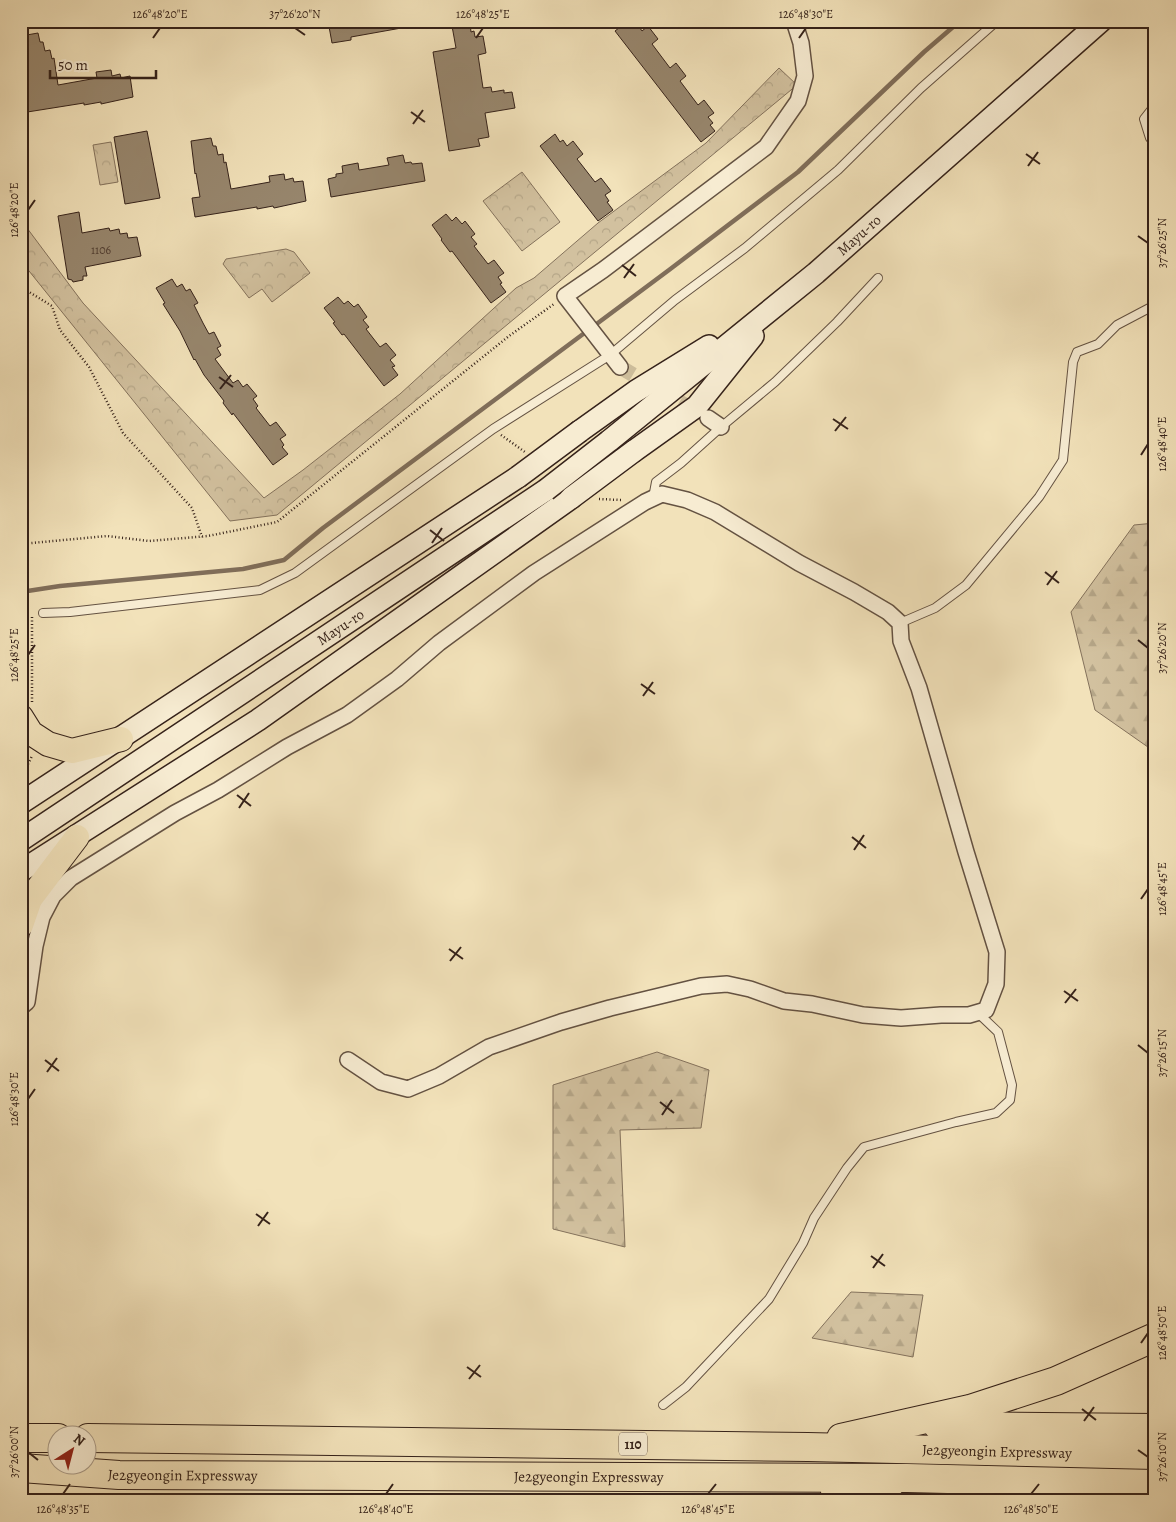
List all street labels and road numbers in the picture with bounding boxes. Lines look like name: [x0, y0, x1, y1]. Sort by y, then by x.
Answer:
street label: Mayu-ro: [833, 210, 885, 260]
street label: Mayu-ro: [313, 604, 368, 650]
road number: 110: [619, 1432, 647, 1456]
street label: Je2gyeongin Expressway: [922, 1440, 1072, 1463]
street label: Je2gyeongin Expressway: [107, 1464, 258, 1486]
street label: Je2gyeongin Expressway: [514, 1467, 664, 1487]

